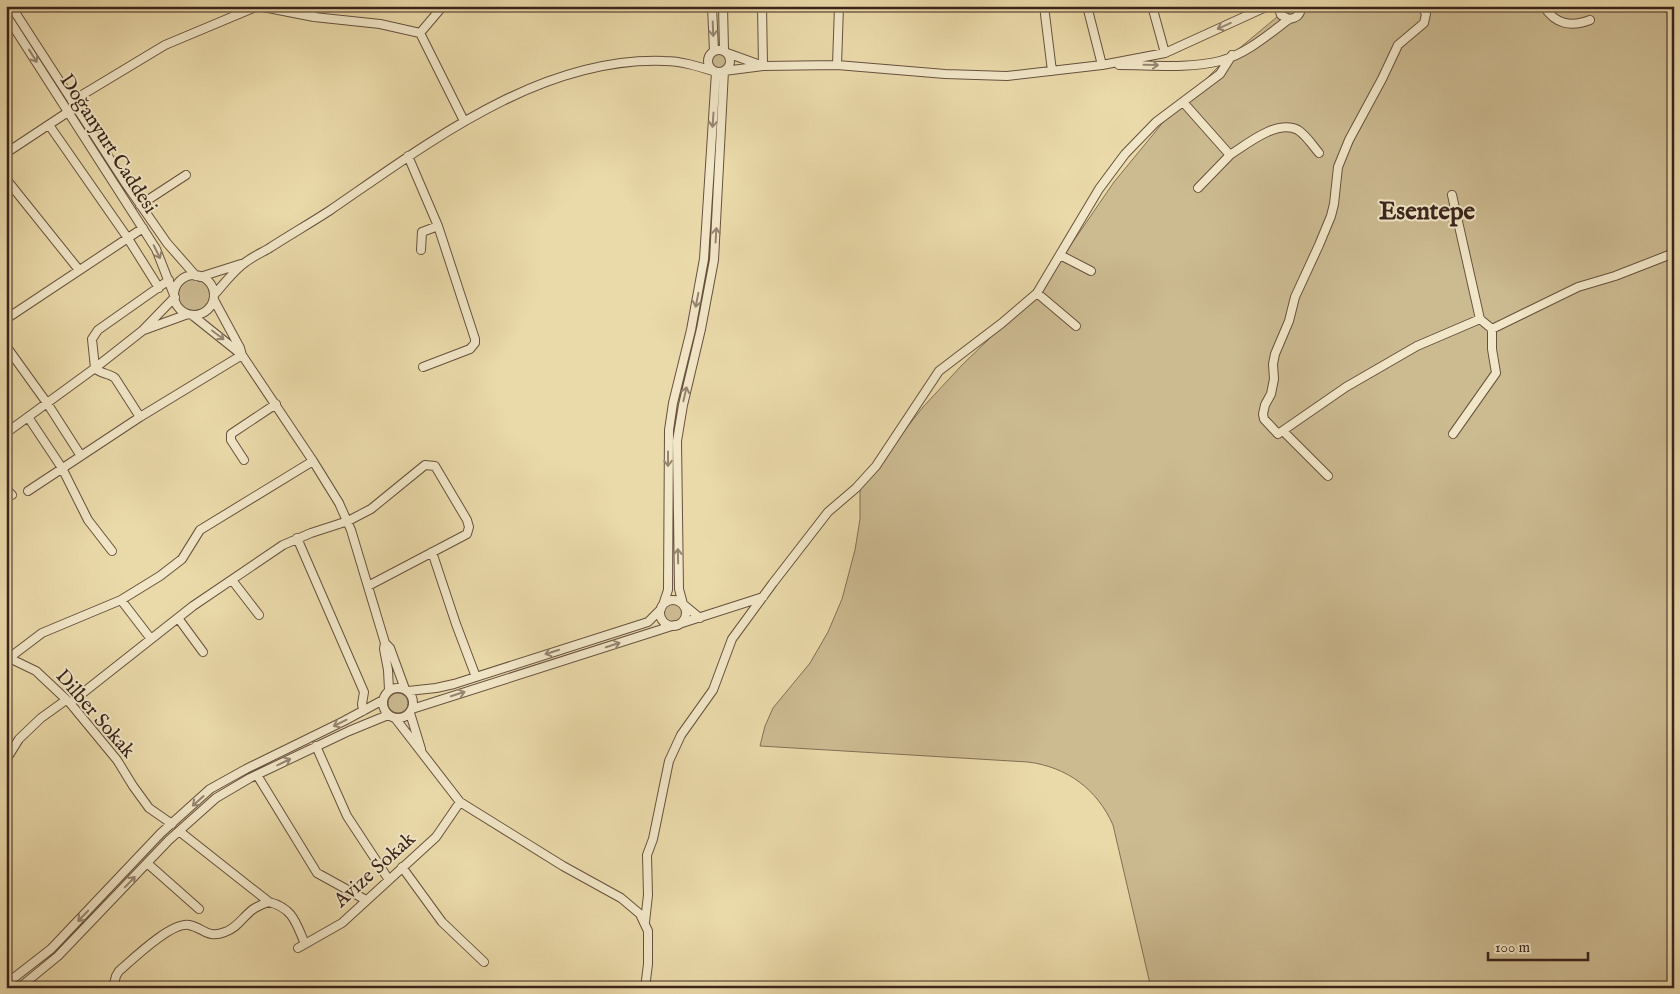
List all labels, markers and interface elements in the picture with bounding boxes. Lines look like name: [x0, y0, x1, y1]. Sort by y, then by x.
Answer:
one-way arrow: [708, 20, 718, 36]
one-way arrow: [1217, 21, 1232, 31]
one-way arrow: [27, 49, 38, 63]
one-way arrow: [1142, 60, 1159, 70]
street label: Doğanyurt Caddesi: [54, 69, 162, 219]
one-way arrow: [709, 112, 718, 128]
district label: Esentepe: [1379, 196, 1475, 228]
one-way arrow: [711, 227, 720, 243]
one-way arrow: [153, 244, 162, 259]
one-way arrow: [691, 291, 701, 307]
one-way arrow: [211, 329, 224, 340]
one-way arrow: [681, 387, 690, 403]
one-way arrow: [663, 450, 673, 467]
one-way arrow: [674, 548, 683, 564]
one-way arrow: [605, 640, 621, 649]
one-way arrow: [545, 648, 561, 658]
street label: Dilber Sokak: [50, 664, 141, 764]
one-way arrow: [450, 689, 466, 699]
one-way arrow: [333, 719, 348, 728]
one-way arrow: [276, 756, 291, 766]
one-way arrow: [191, 795, 204, 807]
street label: Avize Sokak: [328, 827, 421, 914]
one-way arrow: [124, 875, 136, 888]
one-way arrow: [77, 909, 89, 922]
scale bar: [1488, 929, 1588, 961]
text: 100 m: [1495, 938, 1531, 957]

